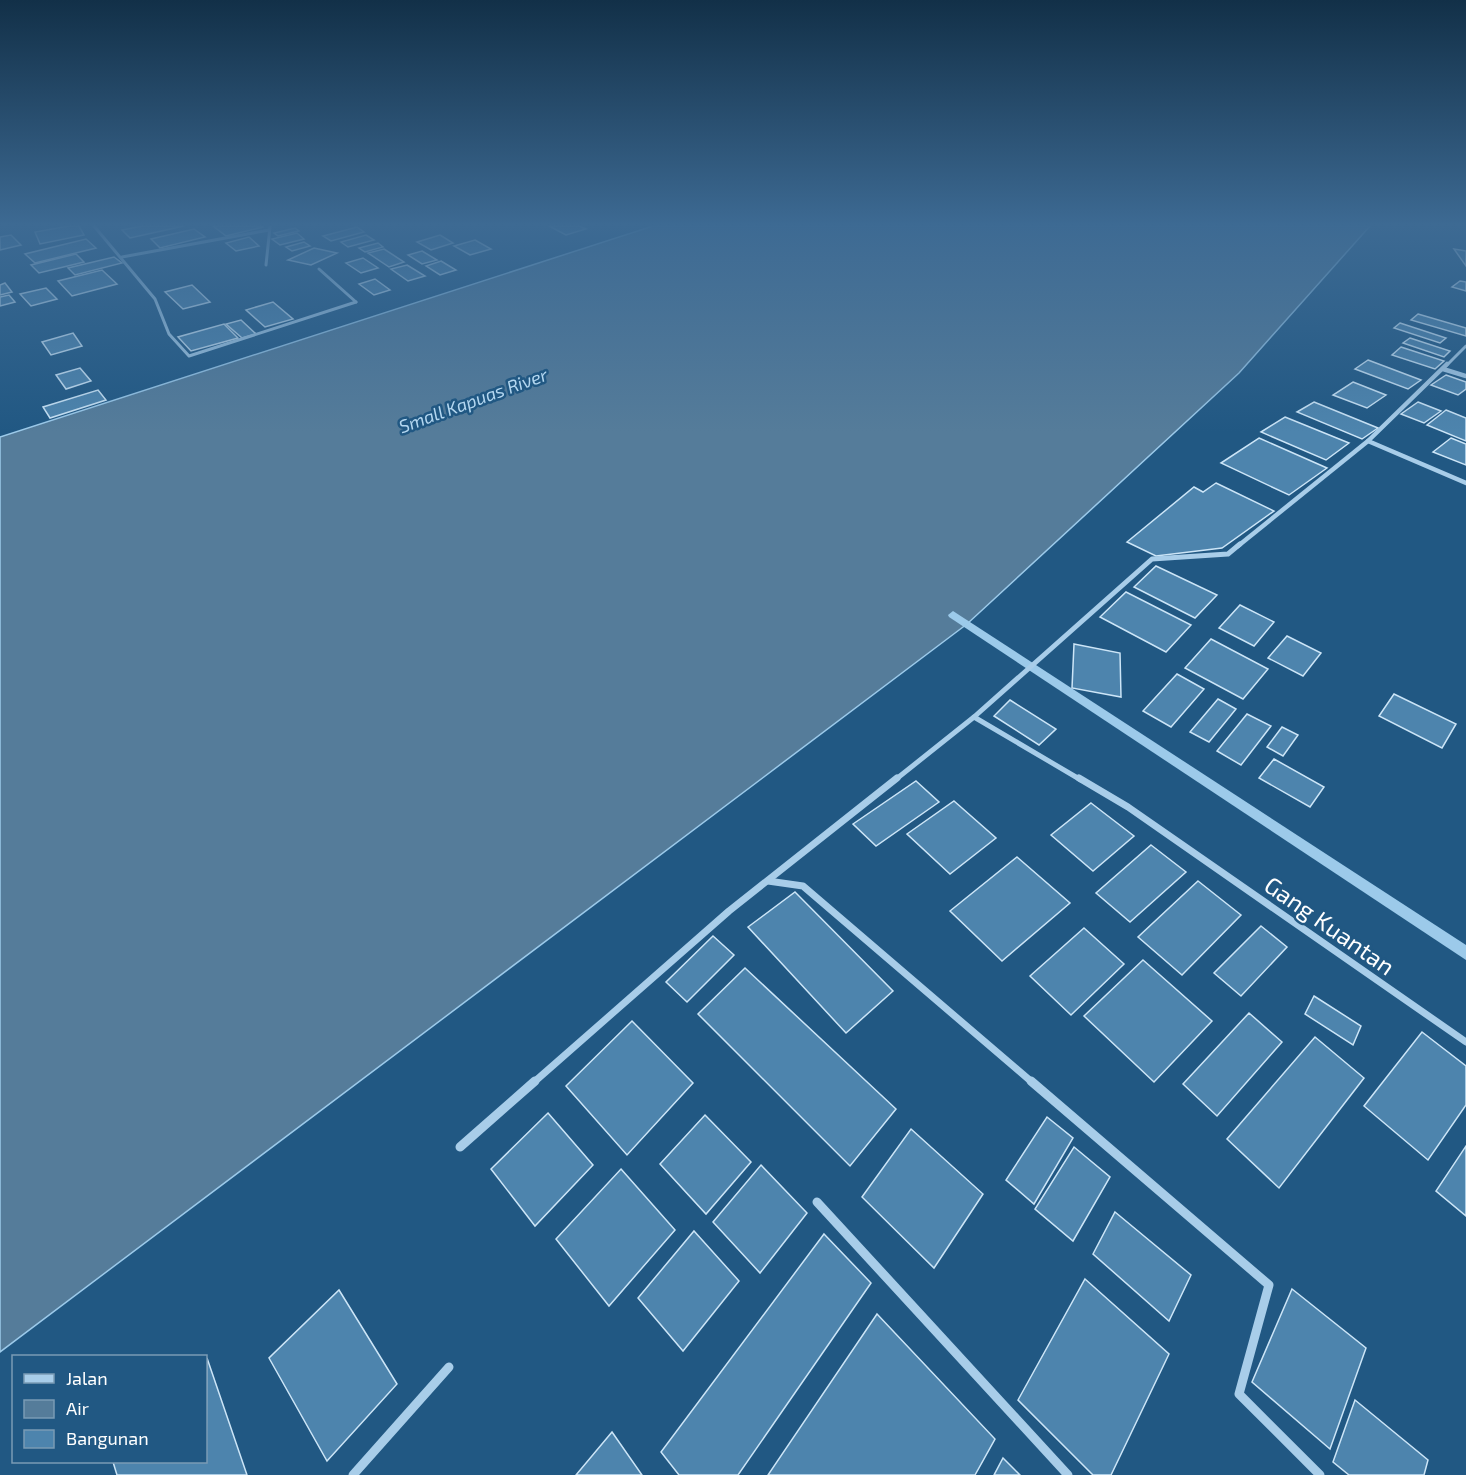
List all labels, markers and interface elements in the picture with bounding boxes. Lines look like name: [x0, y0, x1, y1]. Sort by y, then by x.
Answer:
water label: Small Kapuas River: [396, 363, 551, 437]
street label: Gang Kuantan: [1259, 870, 1401, 980]
legend: [12, 1355, 207, 1463]
text: Jalan: [66, 1367, 108, 1389]
text: Air: [66, 1397, 89, 1419]
text: Bangunan: [66, 1427, 149, 1449]

